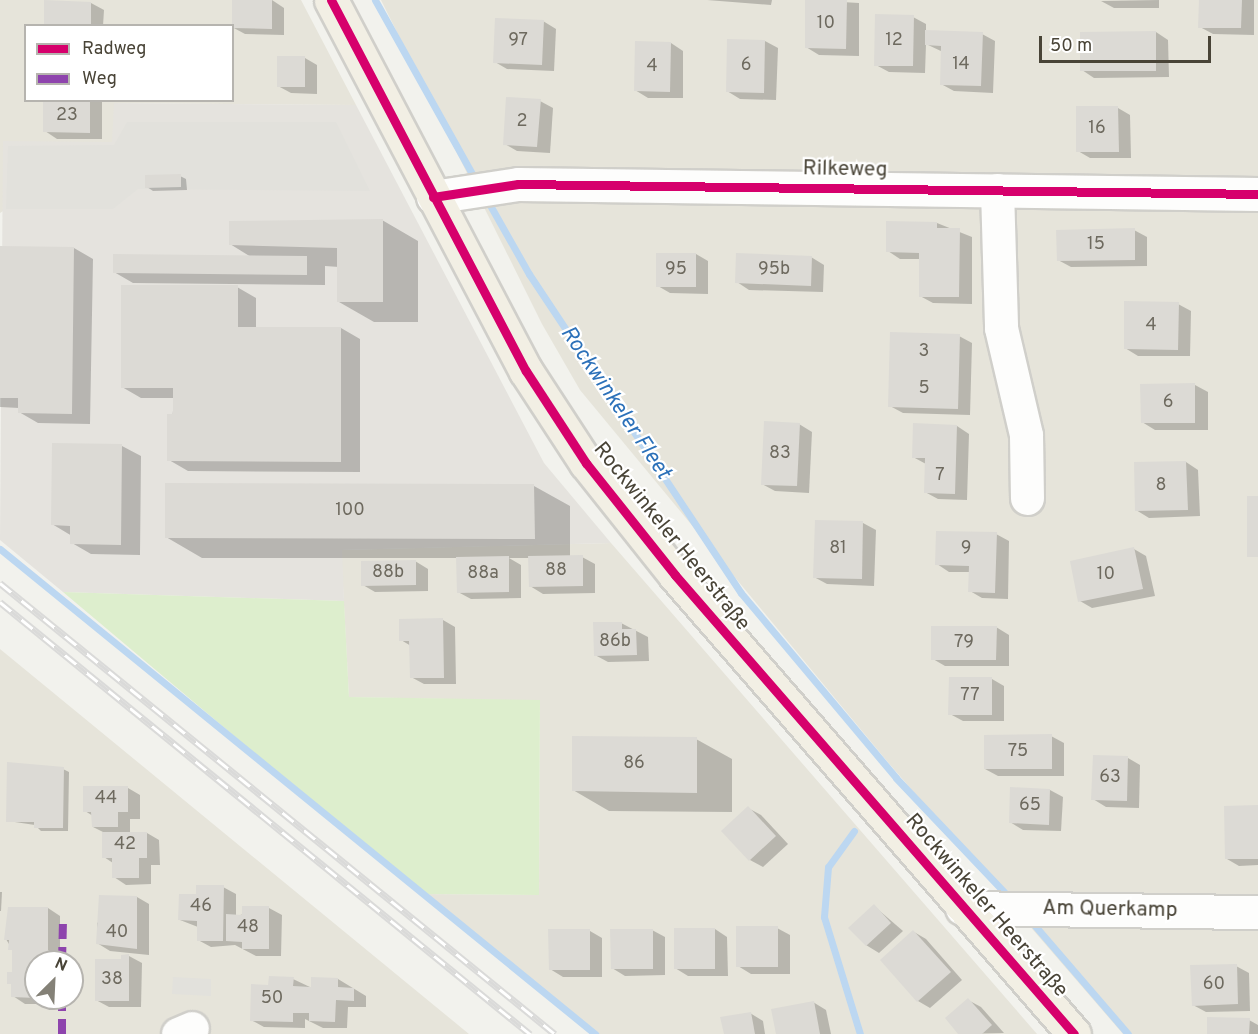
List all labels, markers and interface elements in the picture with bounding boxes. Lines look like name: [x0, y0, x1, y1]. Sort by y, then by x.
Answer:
house number: 10: [817, 13, 835, 35]
legend: [24, 24, 234, 102]
scale bar: [1042, 24, 1214, 62]
house number: 97: [508, 30, 528, 52]
house number: 12: [885, 30, 903, 52]
text: 50 m: [1050, 35, 1092, 58]
text: Radweg: [82, 38, 146, 61]
house number: 14: [952, 54, 970, 76]
house number: 6: [741, 55, 751, 77]
house number: 4: [646, 56, 658, 78]
text: Weg: [82, 68, 117, 91]
house number: 23: [56, 105, 78, 127]
house number: 2: [516, 111, 528, 133]
house number: 16: [1088, 118, 1106, 140]
street label: Rilkeweg: [802, 157, 888, 183]
house number: 15: [1087, 234, 1105, 256]
house number: 95: [665, 259, 687, 281]
house number: 95b: [758, 259, 790, 281]
house number: 4: [1145, 315, 1157, 337]
water label: Rockwinkeler Fleet: [554, 321, 676, 485]
house number: 3: [919, 341, 929, 363]
house number: 5: [918, 378, 930, 400]
house number: 6: [1163, 392, 1173, 414]
street label: Rockwinkeler Heerstraße: [587, 438, 755, 636]
house number: 83: [769, 443, 791, 465]
house number: 7: [935, 465, 945, 487]
house number: 8: [1156, 475, 1166, 497]
house number: 100: [335, 500, 365, 522]
house number: 81: [829, 538, 847, 560]
house number: 9: [961, 538, 971, 560]
house number: 88: [545, 560, 567, 582]
house number: 88b: [372, 562, 404, 584]
house number: 88a: [467, 563, 499, 585]
house number: 10: [1097, 564, 1115, 586]
house number: 86b: [599, 631, 631, 653]
house number: 79: [954, 632, 974, 654]
house number: 77: [960, 685, 980, 707]
house number: 75: [1008, 741, 1028, 763]
house number: 86: [623, 753, 645, 775]
house number: 63: [1099, 767, 1121, 789]
house number: 44: [95, 788, 117, 810]
house number: 65: [1019, 795, 1041, 817]
street label: Rockwinkeler Heerstraße: [899, 809, 1073, 1003]
house number: 42: [114, 834, 136, 856]
house number: 46: [190, 896, 212, 918]
street label: Am Querkamp: [1042, 896, 1178, 924]
house number: 48: [237, 917, 259, 939]
house number: 40: [106, 922, 128, 944]
north arrow: [24, 950, 84, 1010]
text: N: [51, 954, 70, 977]
house number: 38: [101, 969, 123, 991]
house number: 60: [1203, 974, 1225, 996]
house number: 50: [261, 988, 283, 1010]

